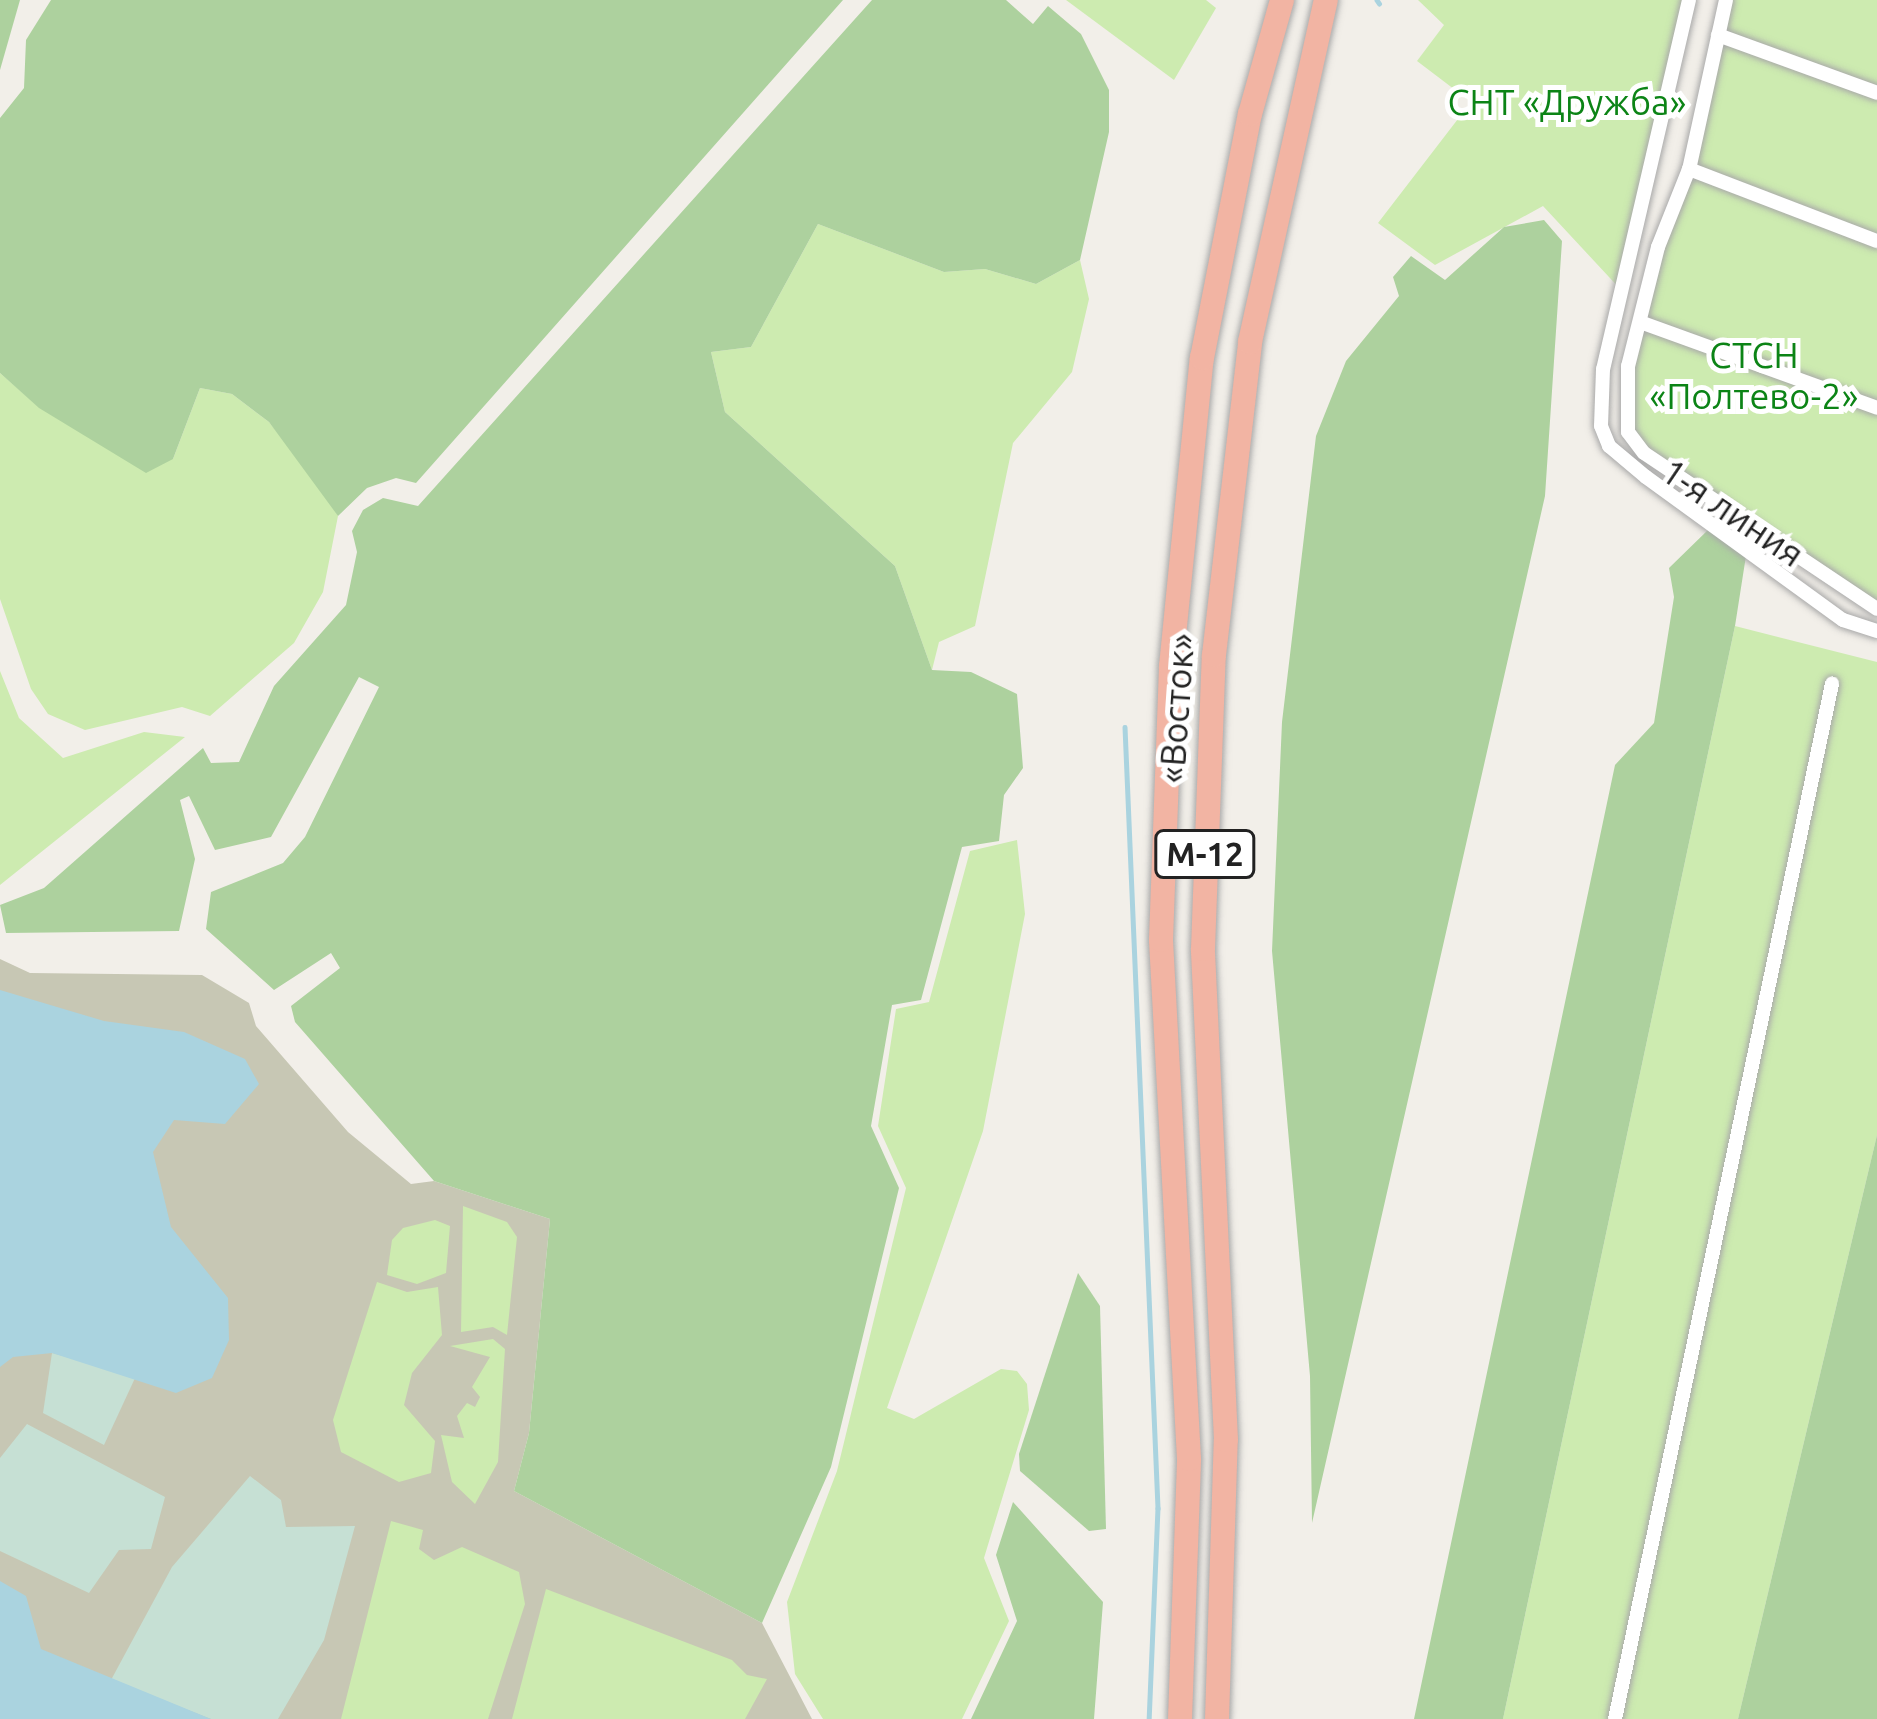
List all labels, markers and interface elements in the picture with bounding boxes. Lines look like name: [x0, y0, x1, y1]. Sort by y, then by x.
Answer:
park label: СНТ «Дружба»: [1447, 80, 1687, 124]
park label: СТСН «Полтево-2»: [1650, 332, 1858, 417]
street label: 1-я линия: [1654, 449, 1812, 575]
street label: «Восток»: [1149, 631, 1203, 785]
road number: М-12: [1154, 827, 1256, 881]

